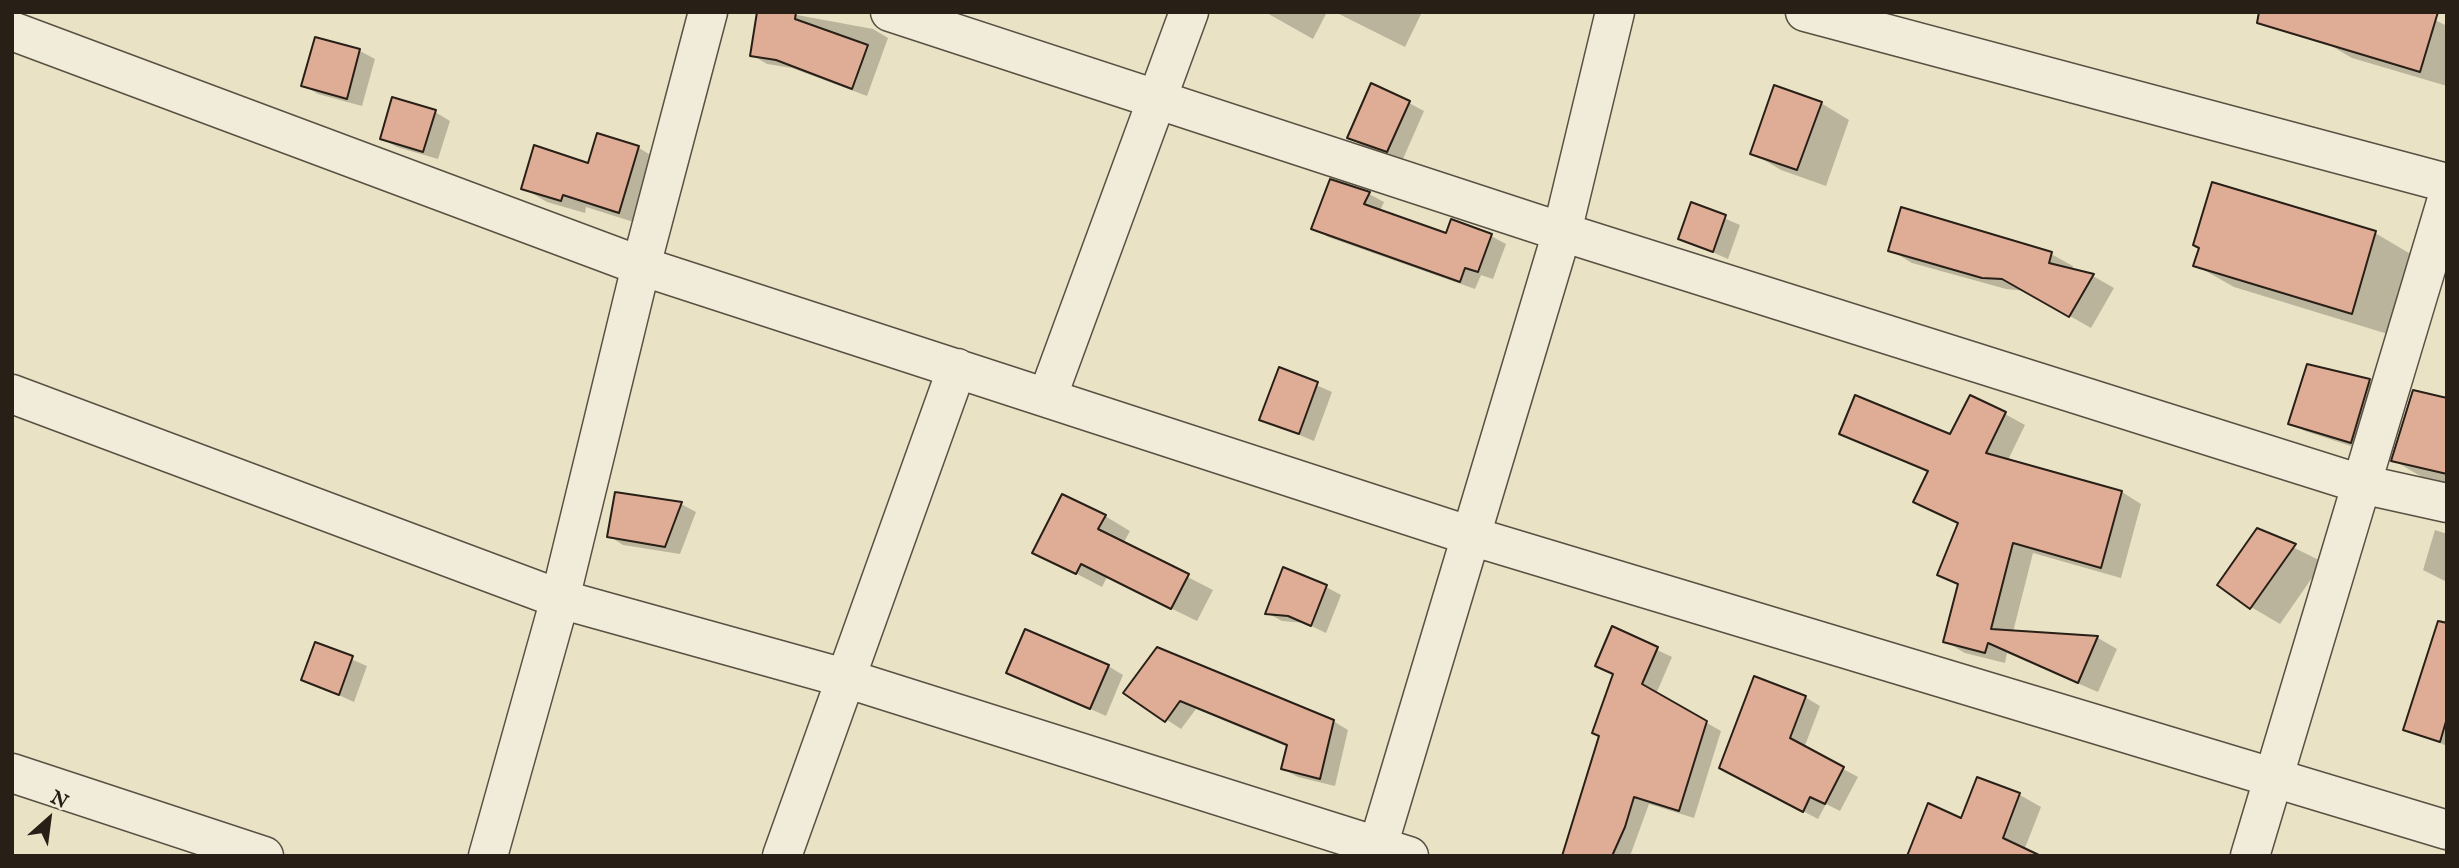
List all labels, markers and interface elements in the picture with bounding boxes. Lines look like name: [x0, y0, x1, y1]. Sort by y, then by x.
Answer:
north arrow: [14, 784, 84, 854]
text: N: [46, 786, 72, 815]

